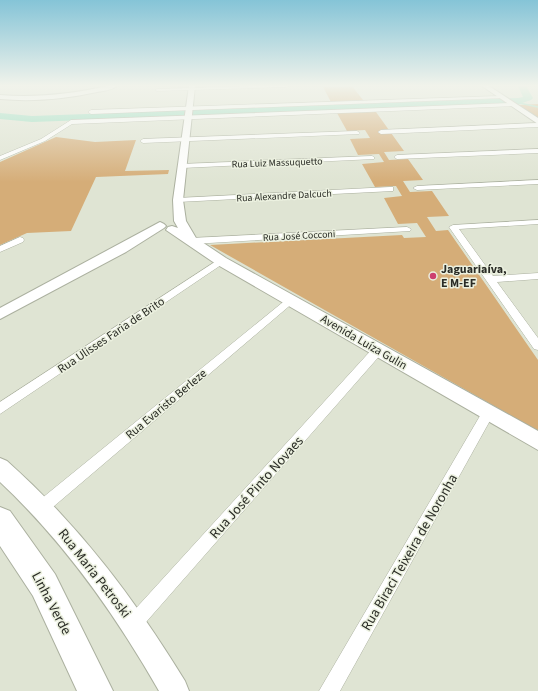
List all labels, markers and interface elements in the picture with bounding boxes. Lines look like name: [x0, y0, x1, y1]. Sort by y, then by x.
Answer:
street label: Rua Luiz Massuquetto: [231, 154, 323, 172]
street label: Rua Alexandre Dalcuch: [236, 187, 332, 205]
street label: Rua José Cocconi: [262, 227, 336, 245]
place label: Jaguariaíva, E M-EF: [441, 261, 507, 292]
marker: Jaguariaíva, E M-EF: [428, 271, 438, 281]
street label: Rua Ulisses Faria de Brito: [54, 293, 168, 378]
street label: Avenida Luíza Gulin: [317, 311, 410, 374]
street label: Rua Evaristo Berleze: [122, 365, 211, 443]
street label: Rua José Pinto Novaes: [205, 432, 308, 543]
street label: Rua Biraci Teixeira de Noronha: [357, 470, 463, 635]
street label: Rua Maria Petroski: [53, 525, 135, 623]
street label: Linha Verde: [26, 568, 76, 639]

